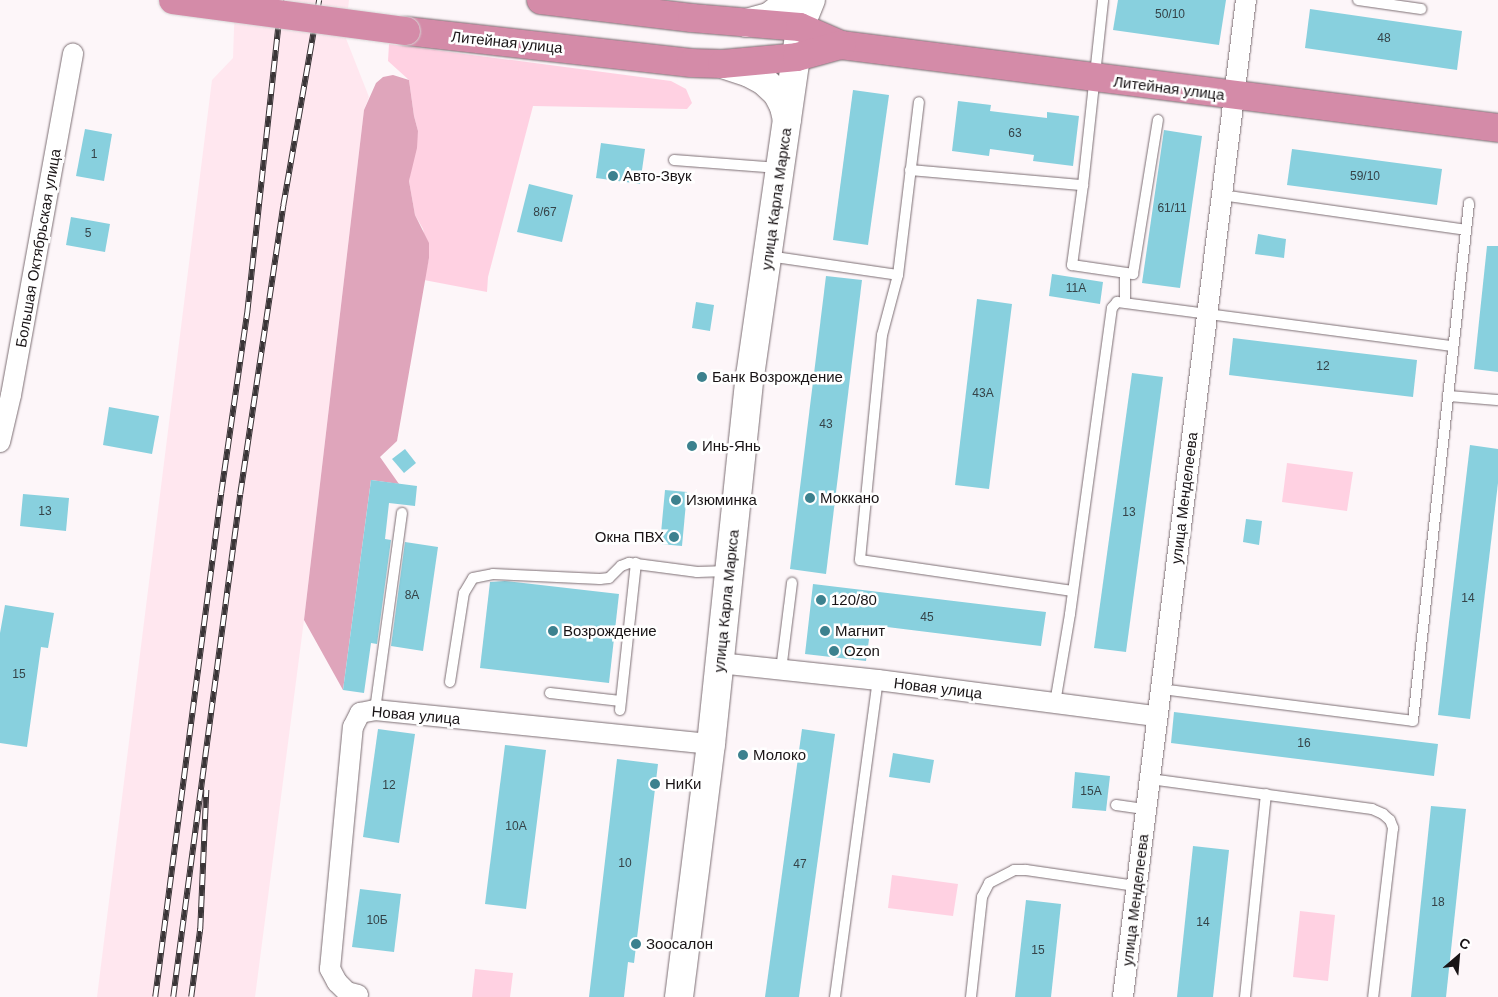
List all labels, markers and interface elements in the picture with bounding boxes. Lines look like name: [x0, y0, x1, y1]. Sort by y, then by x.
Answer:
house number: 50/10: [1155, 8, 1185, 22]
street label: Литейная улица: [450, 27, 564, 57]
house number: 48: [1377, 32, 1391, 46]
street label: Литейная улица: [1112, 72, 1226, 104]
street label: улица Карла Маркса: [757, 127, 795, 271]
house number: 63: [1008, 127, 1022, 141]
street label: Большая Октябрьская улица: [12, 147, 64, 349]
house number: 1: [91, 148, 97, 162]
place label: Авто-Звук: [623, 167, 691, 185]
marker: Авто-Звук: [607, 170, 619, 182]
house number: 59/10: [1350, 170, 1380, 184]
house number: 61/11: [1157, 202, 1187, 216]
house number: 8/67: [533, 206, 557, 220]
house number: 5: [85, 227, 91, 241]
house number: 11А: [1066, 282, 1086, 296]
house number: 12: [1316, 360, 1330, 374]
place label: Банк Возрождение: [712, 368, 843, 386]
marker: Банк Возрождение: [696, 371, 708, 383]
house number: 43А: [972, 387, 994, 401]
house number: 43: [819, 418, 833, 432]
street label: улица Менделеева: [1167, 431, 1201, 565]
place label: Инь-Янь: [702, 437, 761, 455]
marker: Инь-Янь: [686, 440, 698, 452]
place label: Моккано: [820, 489, 879, 507]
place label: Изюминка: [686, 491, 757, 509]
marker: Моккано: [804, 492, 816, 504]
marker: Изюминка: [670, 494, 682, 506]
house number: 13: [38, 505, 52, 519]
house number: 13: [1122, 506, 1136, 520]
place label: Окна ПВХ: [595, 528, 664, 546]
street label: улица Карла Маркса: [710, 529, 742, 673]
marker: Окна ПВХ: [668, 531, 680, 543]
house number: 8А: [405, 589, 419, 603]
place label: 120/80: [831, 591, 877, 609]
house number: 14: [1461, 592, 1475, 606]
marker: 120/80: [815, 594, 827, 606]
house number: 45: [920, 611, 934, 625]
place label: Возрождение: [563, 622, 657, 640]
place label: Магнит: [835, 622, 885, 640]
marker: Возрождение: [547, 625, 559, 637]
marker: Магнит: [819, 625, 831, 637]
place label: Ozon: [844, 642, 880, 660]
marker: Ozon: [828, 645, 840, 657]
house number: 15: [12, 668, 26, 682]
street label: Новая улица: [893, 674, 983, 702]
street label: Новая улица: [371, 702, 461, 728]
house number: 16: [1297, 737, 1311, 751]
place label: Молоко: [753, 746, 806, 764]
marker: Молоко: [737, 749, 749, 761]
place label: НиКи: [665, 775, 701, 793]
marker: НиКи: [649, 778, 661, 790]
house number: 12: [382, 779, 396, 793]
house number: 15А: [1080, 785, 1102, 799]
house number: 10А: [505, 820, 527, 834]
street label: улица Менделеева: [1118, 833, 1152, 967]
house number: 10: [618, 857, 632, 871]
house number: 47: [793, 858, 807, 872]
house number: 18: [1431, 896, 1445, 910]
house number: 10Б: [366, 914, 388, 928]
house number: 14: [1196, 916, 1210, 930]
north arrow: [1433, 932, 1483, 982]
text: С: [1457, 934, 1473, 953]
place label: Зоосалон: [646, 935, 713, 953]
marker: Зоосалон: [630, 938, 642, 950]
house number: 15: [1031, 944, 1045, 958]

